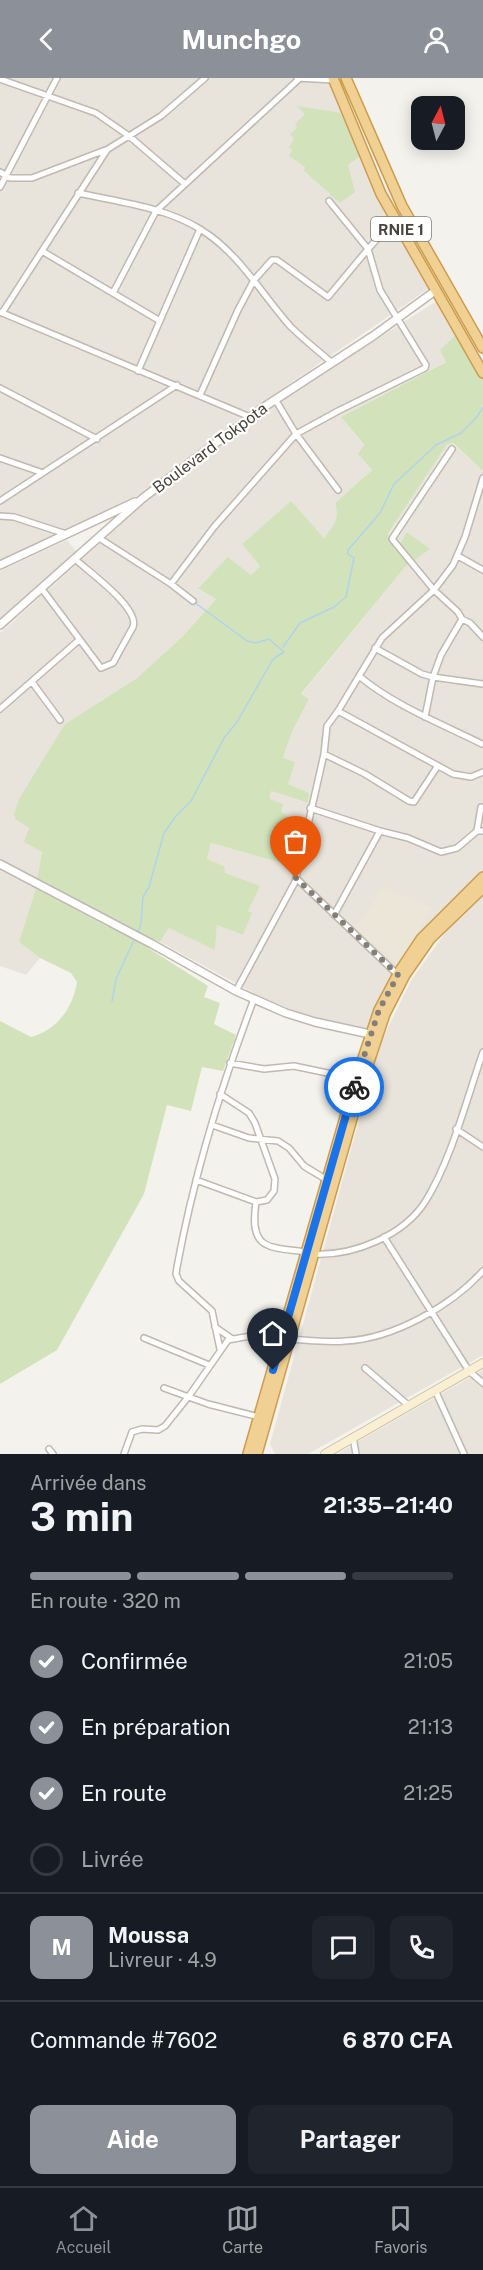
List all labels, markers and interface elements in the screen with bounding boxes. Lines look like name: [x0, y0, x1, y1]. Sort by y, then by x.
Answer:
icon: back: [30, 23, 63, 56]
text: Munchgo: [182, 23, 301, 55]
icon: person: [420, 23, 453, 56]
north arrow: [411, 96, 465, 150]
map controls: [411, 96, 465, 150]
road number: RNIE 1: [371, 217, 431, 241]
street label: Boulevard Tokpota: [149, 399, 271, 497]
pin: [270, 816, 321, 878]
icon: bag: [279, 825, 312, 858]
courier: [324, 1057, 384, 1117]
icon: bike: [338, 1071, 371, 1104]
pin: [247, 1308, 298, 1370]
icon: home: [256, 1317, 289, 1350]
text: Arrivée dans: [30, 1471, 146, 1495]
text: 21:35–21:40: [323, 1492, 453, 1518]
text: 3 min: [30, 1494, 133, 1540]
text: En route · 320 m: [30, 1589, 181, 1613]
icon: check: [30, 1645, 63, 1678]
text: Confirmée: [81, 1648, 188, 1674]
text: 21:05: [403, 1649, 453, 1673]
icon: check: [30, 1711, 63, 1744]
text: En préparation: [81, 1714, 231, 1740]
text: 21:13: [408, 1715, 453, 1739]
icon: check: [30, 1777, 63, 1810]
text: En route: [81, 1780, 167, 1806]
text: 21:25: [403, 1781, 453, 1805]
text: Livrée: [81, 1846, 144, 1872]
button: chat: [312, 1916, 375, 1979]
button: phone: [390, 1916, 453, 1979]
text: Moussa: [108, 1922, 189, 1948]
text: M: [51, 1934, 72, 1960]
text: Livreur · 4.9: [108, 1948, 217, 1972]
text: Commande #7602: [30, 2027, 217, 2053]
text: 6 870 CFA: [343, 2027, 453, 2053]
button: Aide: [30, 2105, 236, 2174]
button: Partager: [248, 2105, 453, 2174]
tab: Accueil: [56, 2202, 111, 2257]
tab: Carte: [222, 2202, 263, 2257]
tab: Favoris: [374, 2202, 427, 2257]

